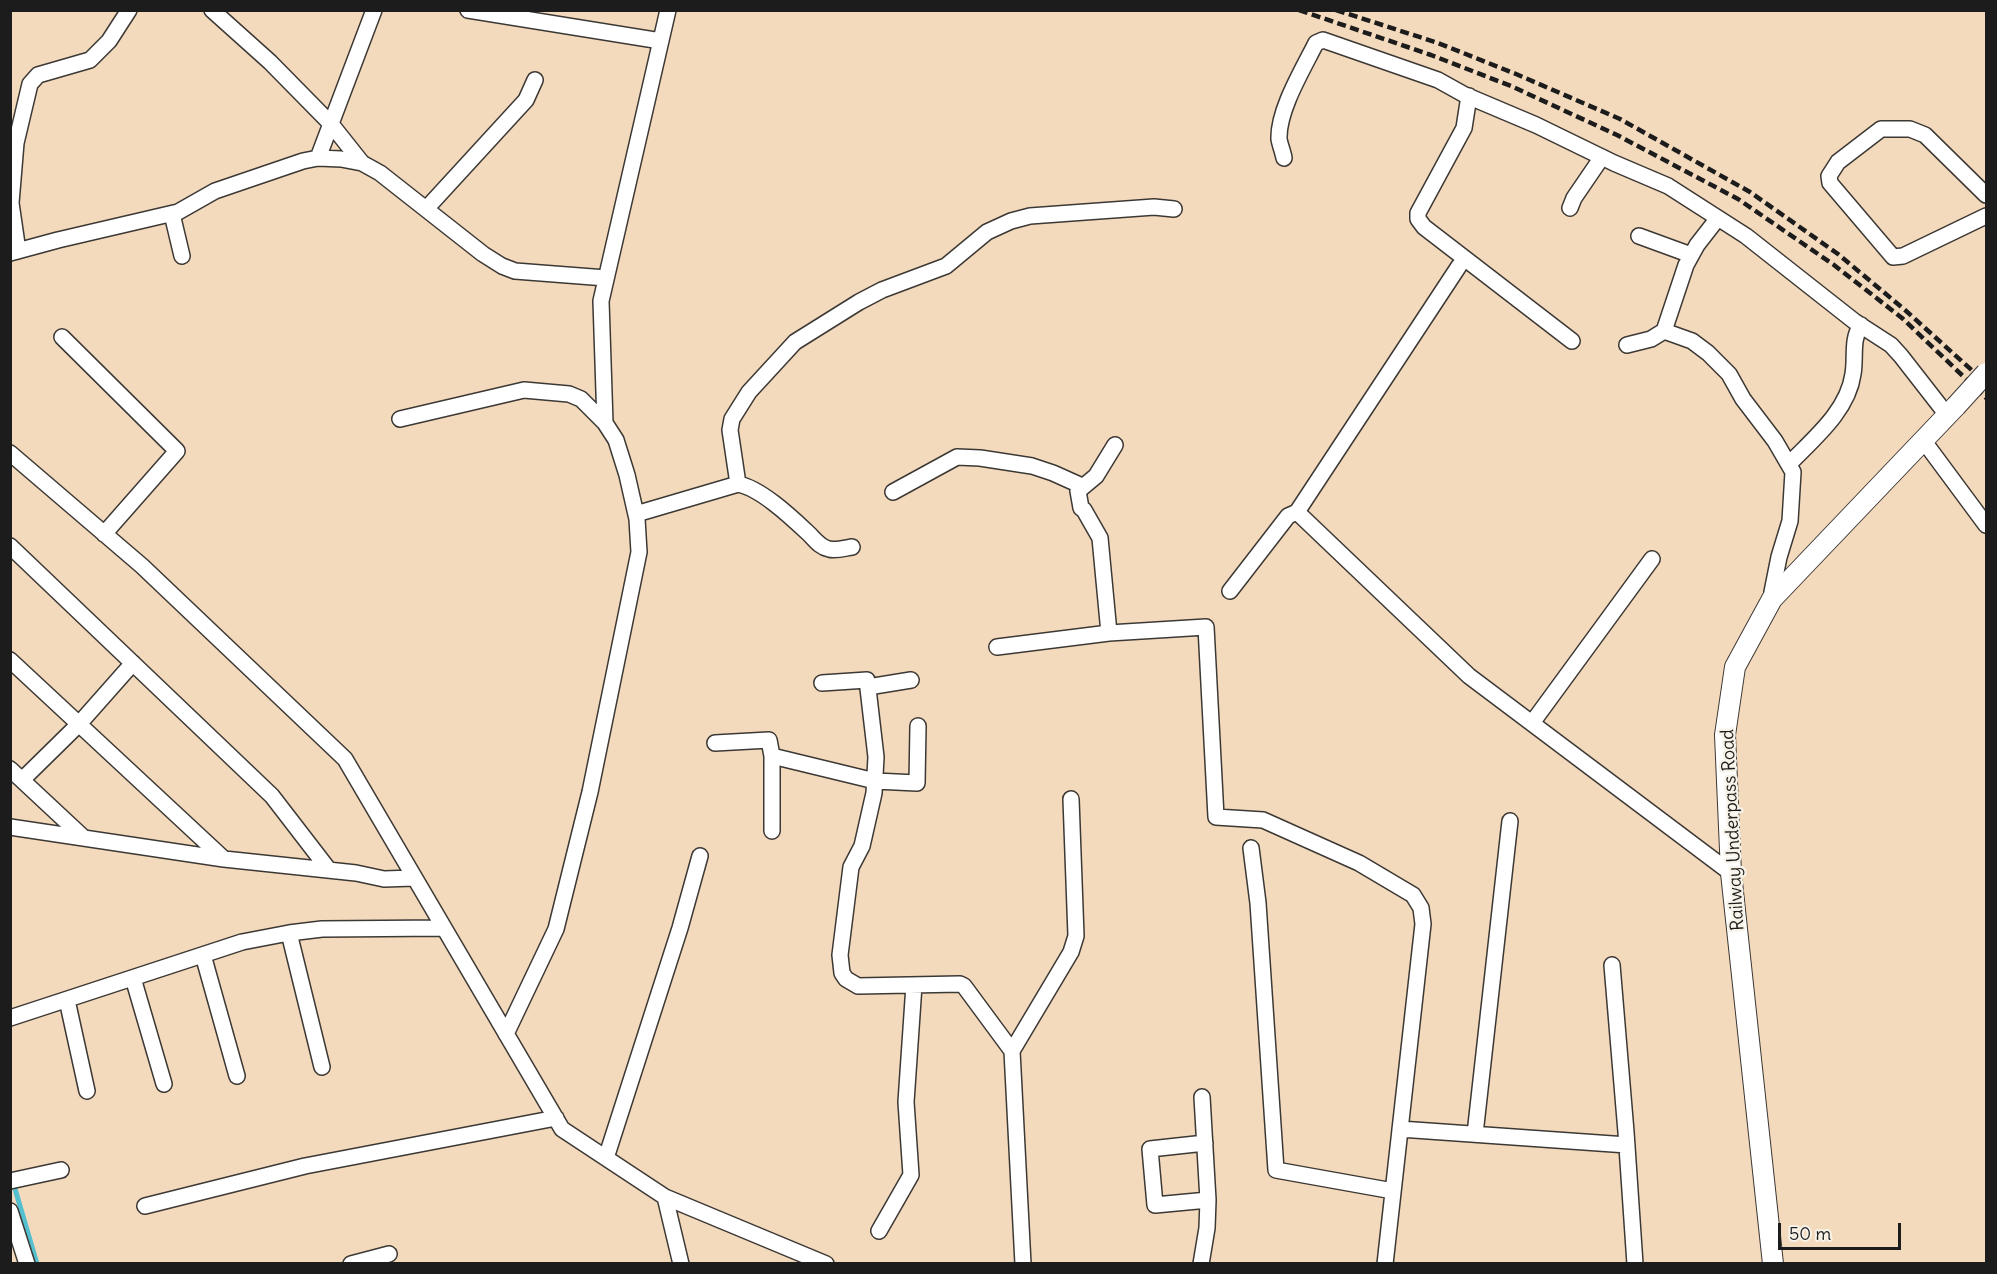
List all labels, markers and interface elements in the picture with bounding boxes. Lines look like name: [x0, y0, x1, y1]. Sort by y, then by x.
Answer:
street label: Railway Underpass Road: [1717, 729, 1749, 931]
scale bar: [1781, 1211, 1904, 1249]
text: 50 m: [1789, 1222, 1831, 1245]

